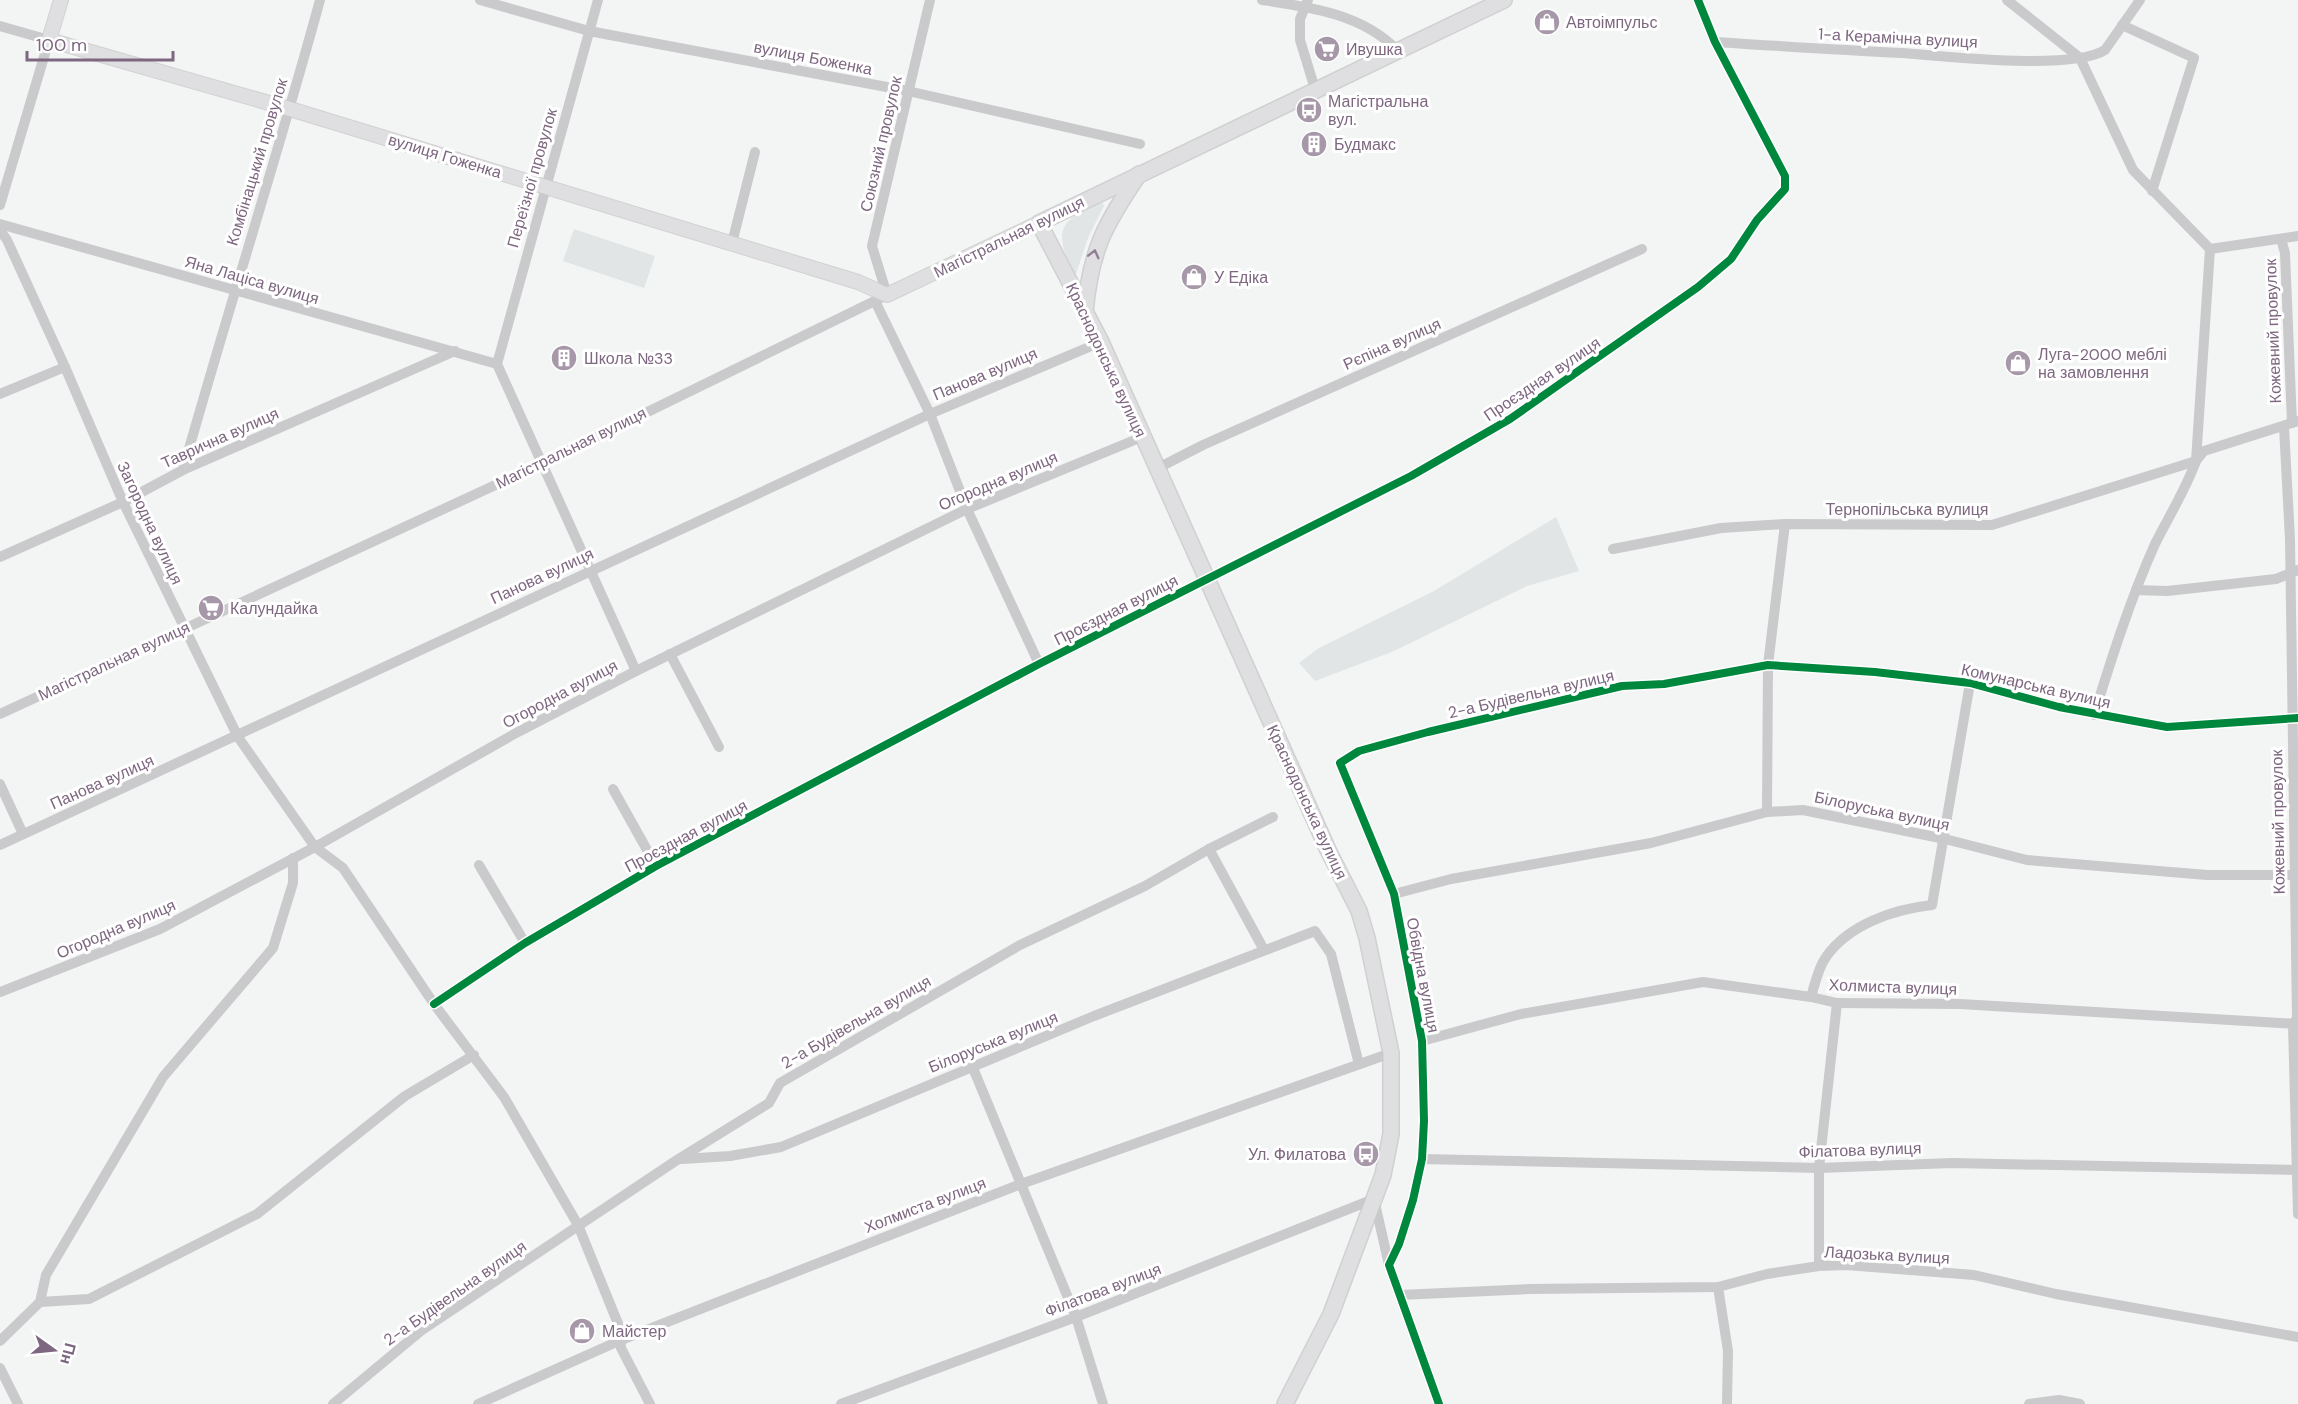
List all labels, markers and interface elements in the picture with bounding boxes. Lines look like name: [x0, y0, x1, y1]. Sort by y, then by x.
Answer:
shop icon: Автоімпульс: [1532, 7, 1562, 37]
place label: Автоімпульс: [1566, 12, 1657, 33]
street label: 1-а Керамічна вулиця: [1818, 23, 1978, 53]
scale bar: [27, 24, 172, 62]
text: 100 m: [36, 33, 87, 57]
supermarket icon: Ивушка: [1312, 34, 1342, 64]
street label: вулиця Боженка: [752, 36, 874, 80]
place label: Ивушка: [1346, 39, 1403, 60]
street label: Союзний провулок: [855, 73, 907, 214]
street label: Комбінацький провулок: [222, 75, 293, 248]
place label: Магістральна вул.: [1328, 91, 1428, 130]
bus stop icon: Магістральна вул.: [1294, 95, 1324, 125]
street label: Переїзної провулок: [502, 105, 562, 250]
street label: вулиця Гоженка: [386, 129, 504, 183]
building icon: Будмакс: [1299, 129, 1329, 159]
place label: Будмакс: [1334, 134, 1396, 155]
street label: Магістральная вулиця: [930, 191, 1088, 283]
one-way arrow: [1087, 250, 1100, 260]
street label: Яна Лаціса вулиця: [182, 251, 322, 309]
street label: Кожевний провулок: [2260, 257, 2286, 404]
shop icon: У Едіка: [1179, 262, 1209, 292]
place label: У Едіка: [1214, 267, 1268, 288]
street label: Краснодонська вулиця: [1061, 279, 1151, 441]
street label: Рєпіна вулиця: [1340, 313, 1444, 375]
street label: Проєздная вулиця: [1480, 332, 1604, 426]
building icon: Школа №33: [549, 343, 579, 373]
street label: Панова вулиця: [930, 343, 1040, 405]
place label: Луга-2000 меблі на замовлення: [2038, 344, 2167, 383]
place label: Школа №33: [584, 348, 673, 369]
shop icon: Луга-2000 меблі на замовлення: [2003, 348, 2033, 378]
street label: Магістральная вулиця: [492, 402, 650, 494]
street label: Таврична вулиця: [158, 403, 282, 473]
street label: Огородна вулиця: [935, 446, 1061, 516]
street label: Загородна вулиця: [112, 458, 188, 588]
street label: Тернопільська вулиця: [1825, 499, 1989, 520]
street label: Панова вулиця: [487, 543, 597, 609]
street label: Проєздная вулиця: [1050, 570, 1182, 650]
supermarket icon: Калундайка: [196, 593, 226, 623]
place label: Калундайка: [230, 598, 318, 619]
street label: Магістральная вулиця: [35, 617, 193, 705]
street label: Огородна вулиця: [499, 655, 621, 733]
street label: Комунарська вулиця: [1959, 659, 2113, 713]
street label: 2-а Будівельна вулиця: [1446, 665, 1616, 723]
street label: Краснодонська вулиця: [1262, 721, 1352, 883]
street label: Кожевний провулок: [2266, 748, 2290, 895]
street label: Панова вулиця: [47, 750, 157, 814]
street label: Білоруська вулиця: [1812, 786, 1952, 836]
street label: Проєздная вулиця: [621, 795, 751, 877]
street label: Огородна вулиця: [53, 894, 179, 964]
street label: Обвідна вулиця: [1402, 916, 1444, 1034]
street label: 2-а Будівельна вулиця: [777, 970, 935, 1074]
street label: Холмиста вулиця: [1828, 974, 1958, 1000]
street label: Білоруська вулиця: [925, 1006, 1061, 1078]
street label: Філатова вулиця: [1798, 1137, 1922, 1163]
bus stop icon: Ул. Филатова: [1351, 1139, 1381, 1169]
place label: Ул. Филатова: [1248, 1144, 1346, 1165]
street label: Холмиста вулиця: [861, 1172, 989, 1238]
street label: 2-а Будівельна вулиця: [379, 1236, 531, 1350]
street label: Ладозька вулиця: [1824, 1241, 1950, 1269]
street label: Філатова вулиця: [1042, 1258, 1164, 1322]
shop icon: Майстер: [567, 1316, 597, 1346]
north arrow: [24, 1320, 84, 1380]
place label: Майстер: [602, 1321, 666, 1342]
text: Пн: [55, 1341, 81, 1367]

